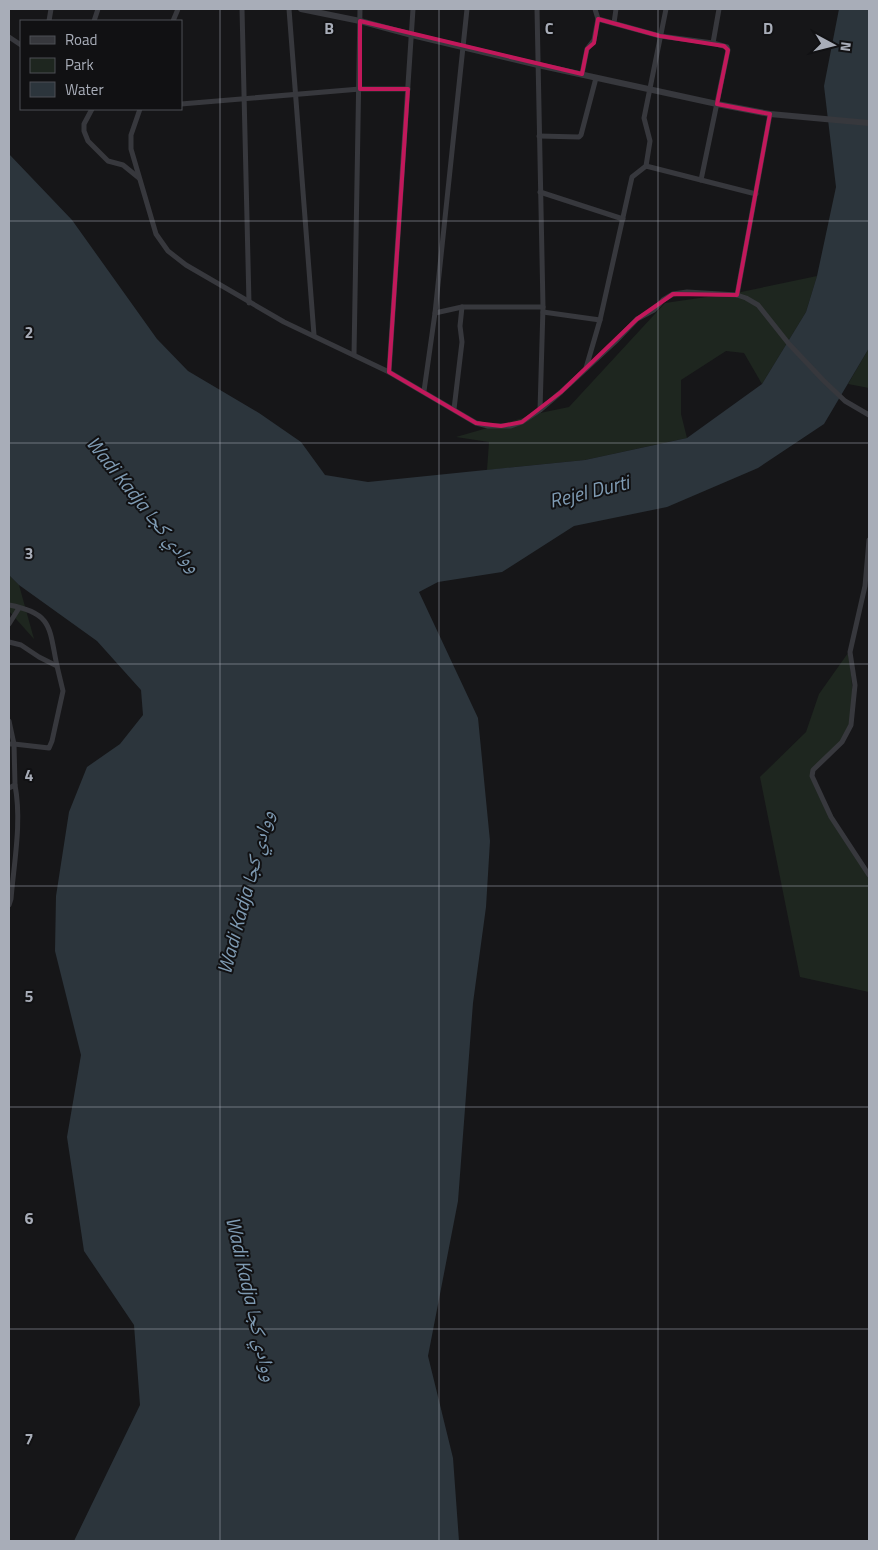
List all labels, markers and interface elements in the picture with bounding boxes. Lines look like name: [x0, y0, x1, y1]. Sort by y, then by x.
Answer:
text: B: [324, 16, 334, 40]
text: C: [545, 16, 554, 40]
text: D: [763, 16, 773, 40]
legend: [20, 20, 182, 110]
north arrow: [808, 20, 858, 70]
text: Road: [65, 28, 97, 51]
text: N: [835, 41, 857, 53]
text: Park: [65, 53, 94, 76]
text: Water: [65, 78, 104, 101]
text: 2: [25, 320, 33, 344]
water label: Wadi Kadja ووادي كجا: [78, 429, 209, 580]
water label: Rejel Durti: [546, 465, 635, 516]
text: 3: [25, 541, 33, 565]
text: 4: [25, 763, 34, 787]
water label: Wadi Kadja ووادي كجا: [208, 807, 283, 978]
text: 5: [25, 984, 34, 1008]
text: 6: [25, 1206, 34, 1230]
water label: Wadi Kadja ووادي كجا: [217, 1213, 286, 1385]
text: 7: [25, 1427, 33, 1451]

